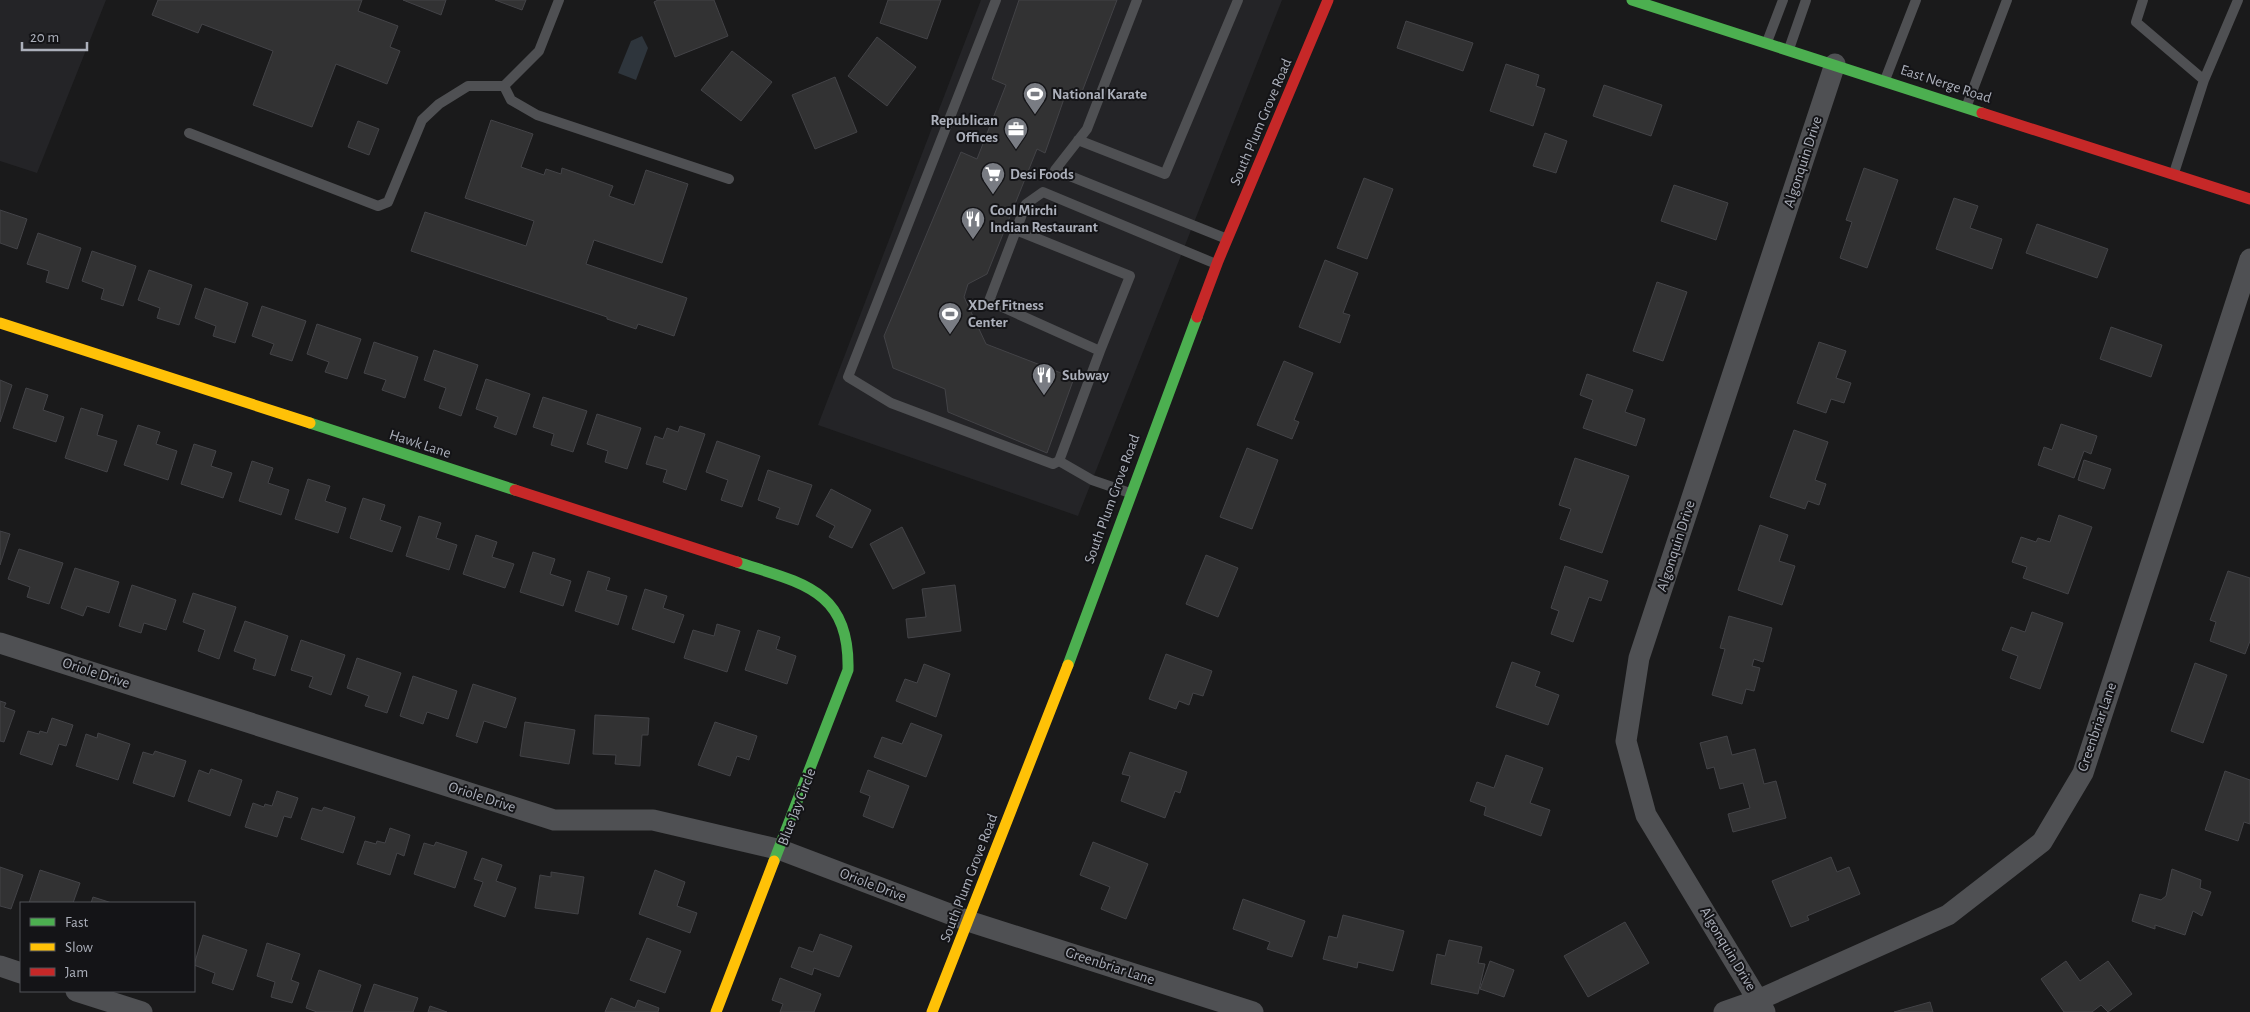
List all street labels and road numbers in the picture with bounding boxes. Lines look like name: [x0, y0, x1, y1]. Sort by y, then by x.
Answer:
street label: South Plum Grove Road: [1227, 56, 1295, 188]
street label: East Nerge Road: [1899, 62, 1994, 106]
street label: Algonquin Drive: [1781, 114, 1825, 209]
street label: Hawk Lane: [387, 427, 453, 461]
street label: South Plum Grove Road: [1082, 432, 1142, 566]
street label: Algonquin Drive: [1654, 498, 1698, 593]
street label: Oriole Drive: [61, 655, 132, 691]
street label: Greenbriar Lane: [2075, 681, 2119, 773]
street label: Blue Jay Circle: [775, 766, 819, 848]
street label: Oriole Drive: [447, 779, 518, 815]
street label: South Plum Grove Road: [938, 811, 1001, 944]
street label: Oriole Drive: [838, 866, 908, 905]
street label: Algonquin Drive: [1697, 904, 1759, 994]
street label: Greenbriar Lane: [1063, 945, 1157, 988]

